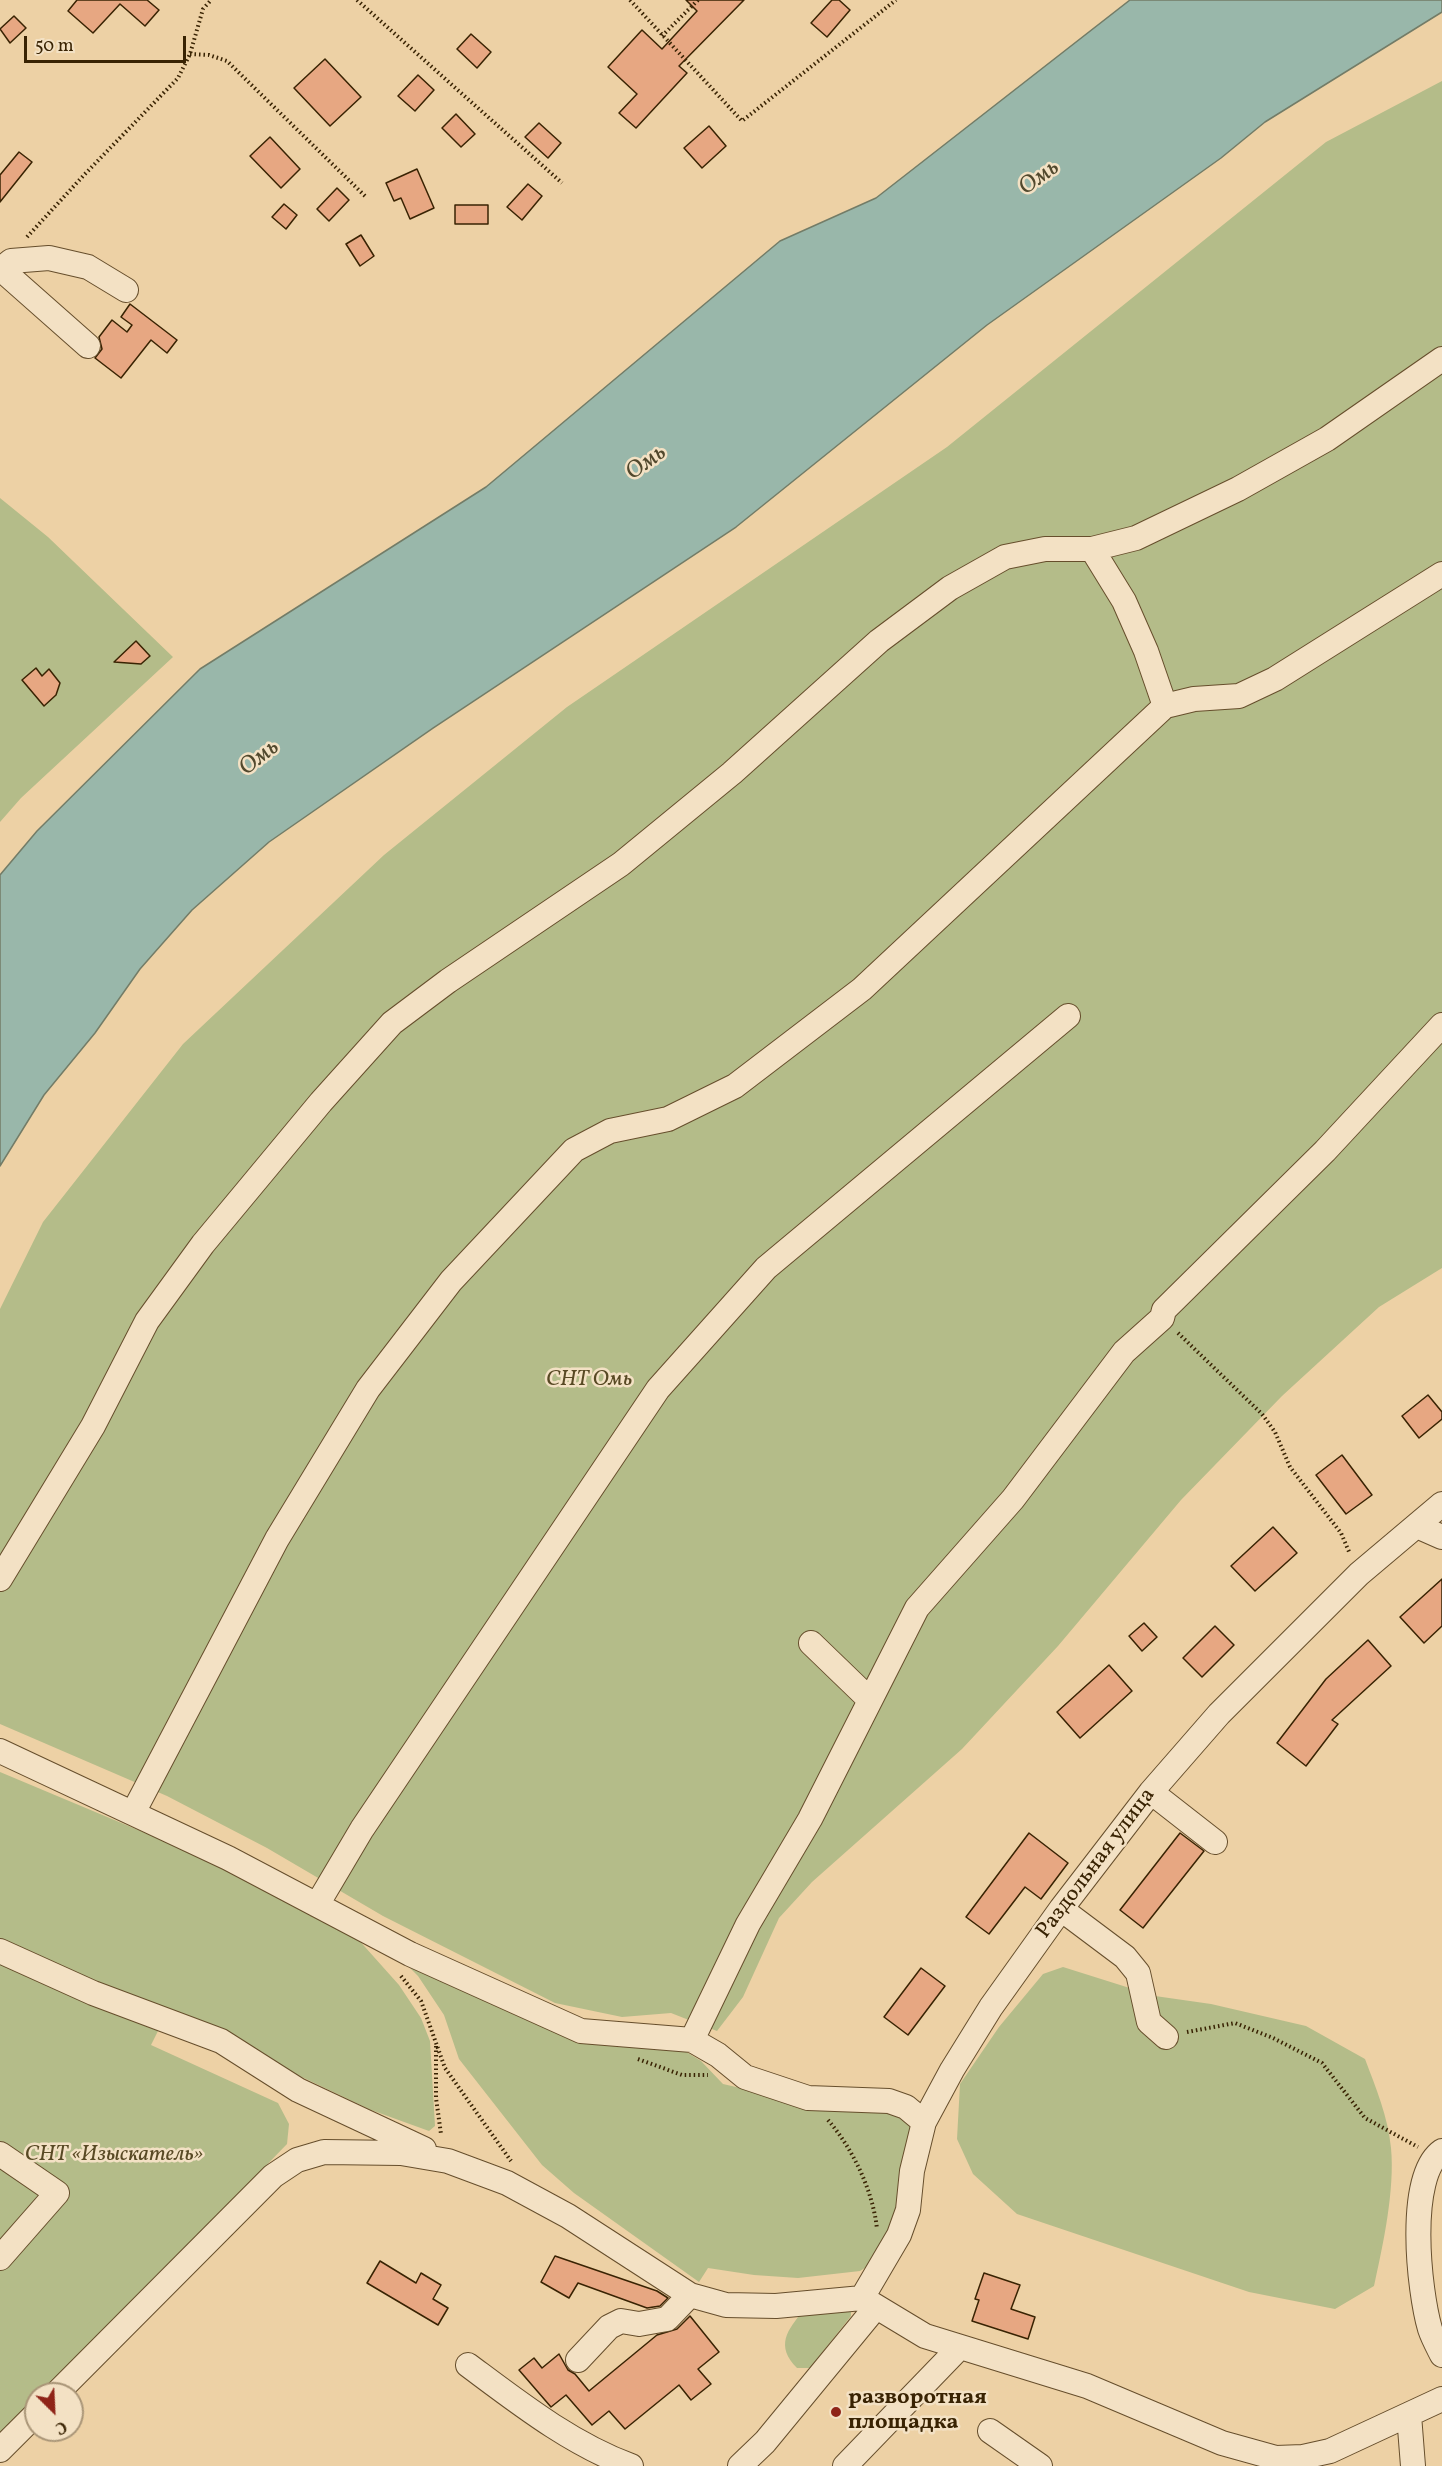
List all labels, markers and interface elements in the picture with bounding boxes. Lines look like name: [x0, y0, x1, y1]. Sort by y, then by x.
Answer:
scale bar: [27, 24, 189, 62]
text: 50 m: [35, 34, 74, 59]
water label: Омь: [1014, 155, 1066, 203]
water label: Омь: [621, 440, 673, 488]
water label: Омь: [234, 734, 286, 784]
park label: СНТ Омь: [546, 1368, 632, 1394]
street label: Раздольная улица: [1032, 1784, 1162, 1944]
park label: СНТ «Изыскатель»: [25, 2143, 203, 2169]
north arrow: [24, 2382, 84, 2442]
place label: разворотная площадка: [848, 2386, 987, 2438]
marker: разворотная площадка: [829, 2405, 843, 2419]
text: С: [51, 2414, 70, 2439]

